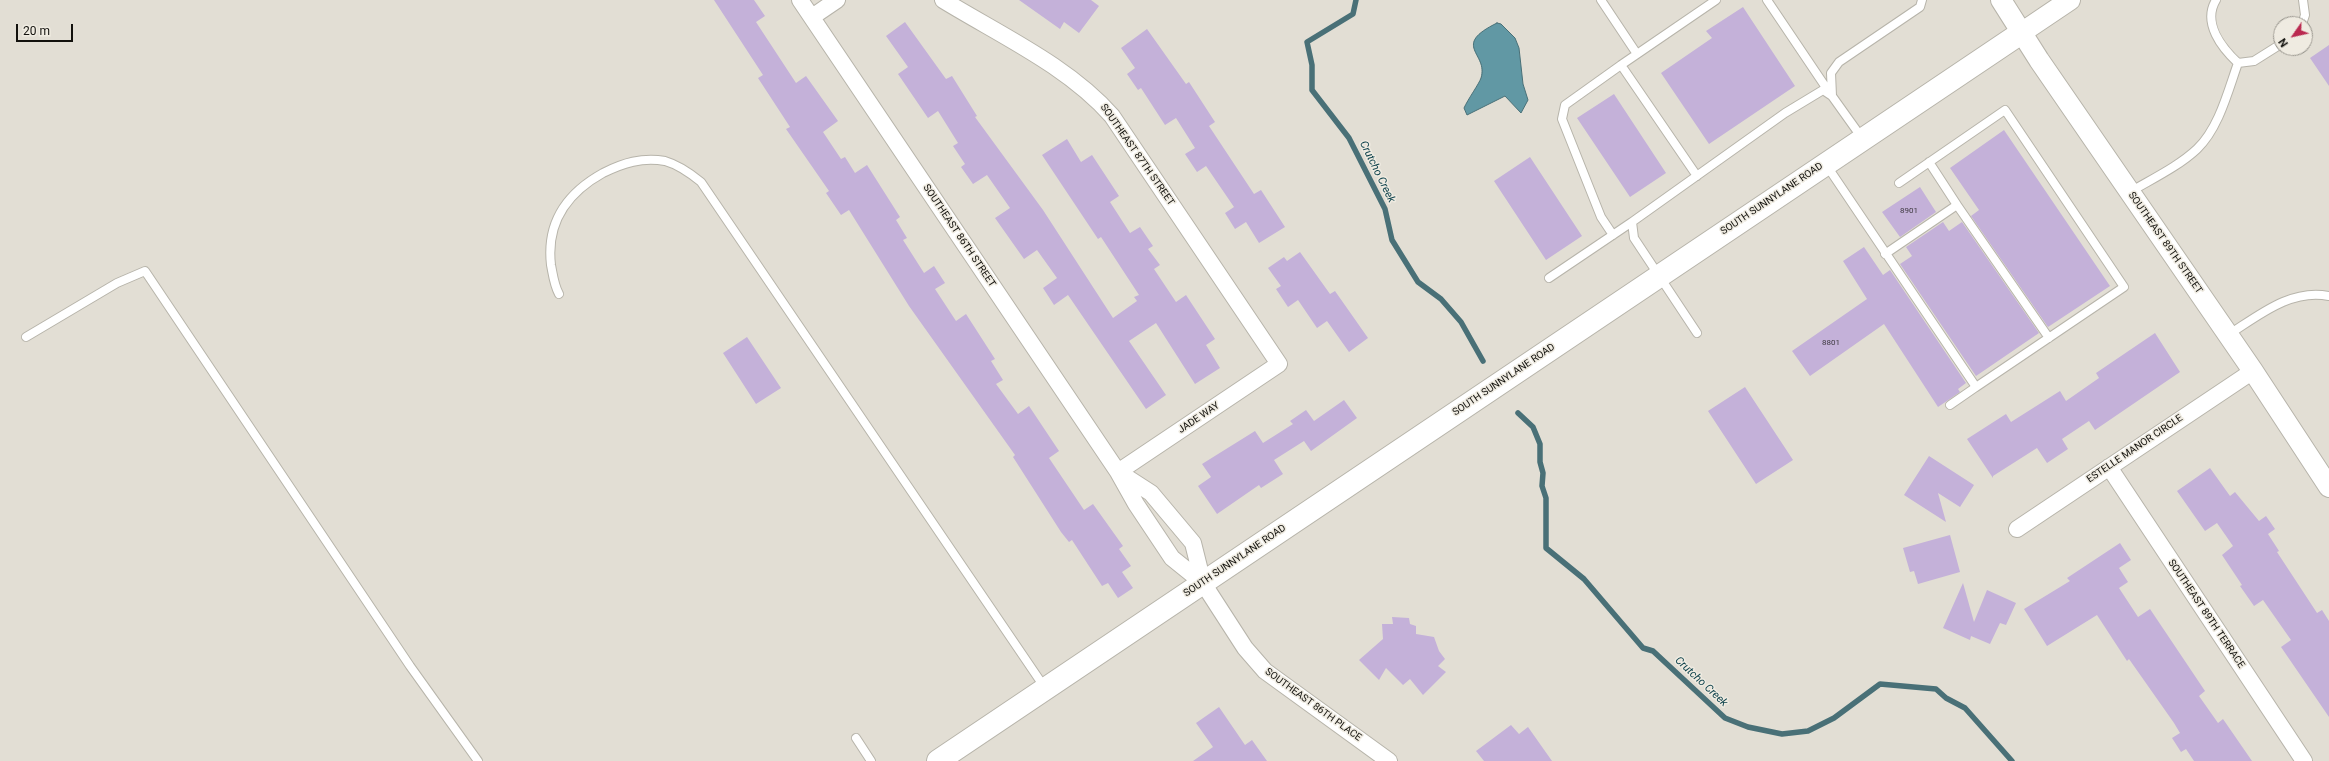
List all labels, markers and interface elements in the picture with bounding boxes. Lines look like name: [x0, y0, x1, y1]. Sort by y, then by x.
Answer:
scale bar: [18, 16, 75, 42]
north arrow: [2273, 16, 2313, 56]
text: 20 m: [23, 24, 50, 38]
text: N: [2276, 36, 2291, 49]
street label: SOUTHEAST 87TH STREET: [1097, 102, 1177, 208]
water label: Crutcho Creek: [1356, 139, 1398, 205]
street label: SOUTH SUNNYLANE ROAD: [1719, 160, 1825, 238]
street label: SOUTHEAST 86TH STREET: [920, 182, 998, 290]
street label: SOUTHEAST 89TH STREET: [2125, 190, 2205, 296]
house number: 8901: [1900, 206, 1918, 216]
house number: 8801: [1822, 338, 1840, 348]
street label: SOUTH SUNNYLANE ROAD: [1451, 341, 1557, 419]
street label: JADE WAY: [1176, 400, 1222, 436]
street label: ESTELLE MANOR CIRCLE: [2085, 412, 2185, 486]
street label: SOUTH SUNNYLANE ROAD: [1182, 522, 1288, 600]
street label: SOUTHEAST 89TH TERRACE: [2165, 557, 2247, 671]
water label: Crutcho Creek: [1672, 654, 1730, 710]
street label: SOUTHEAST 86TH PLACE: [1262, 666, 1364, 744]

